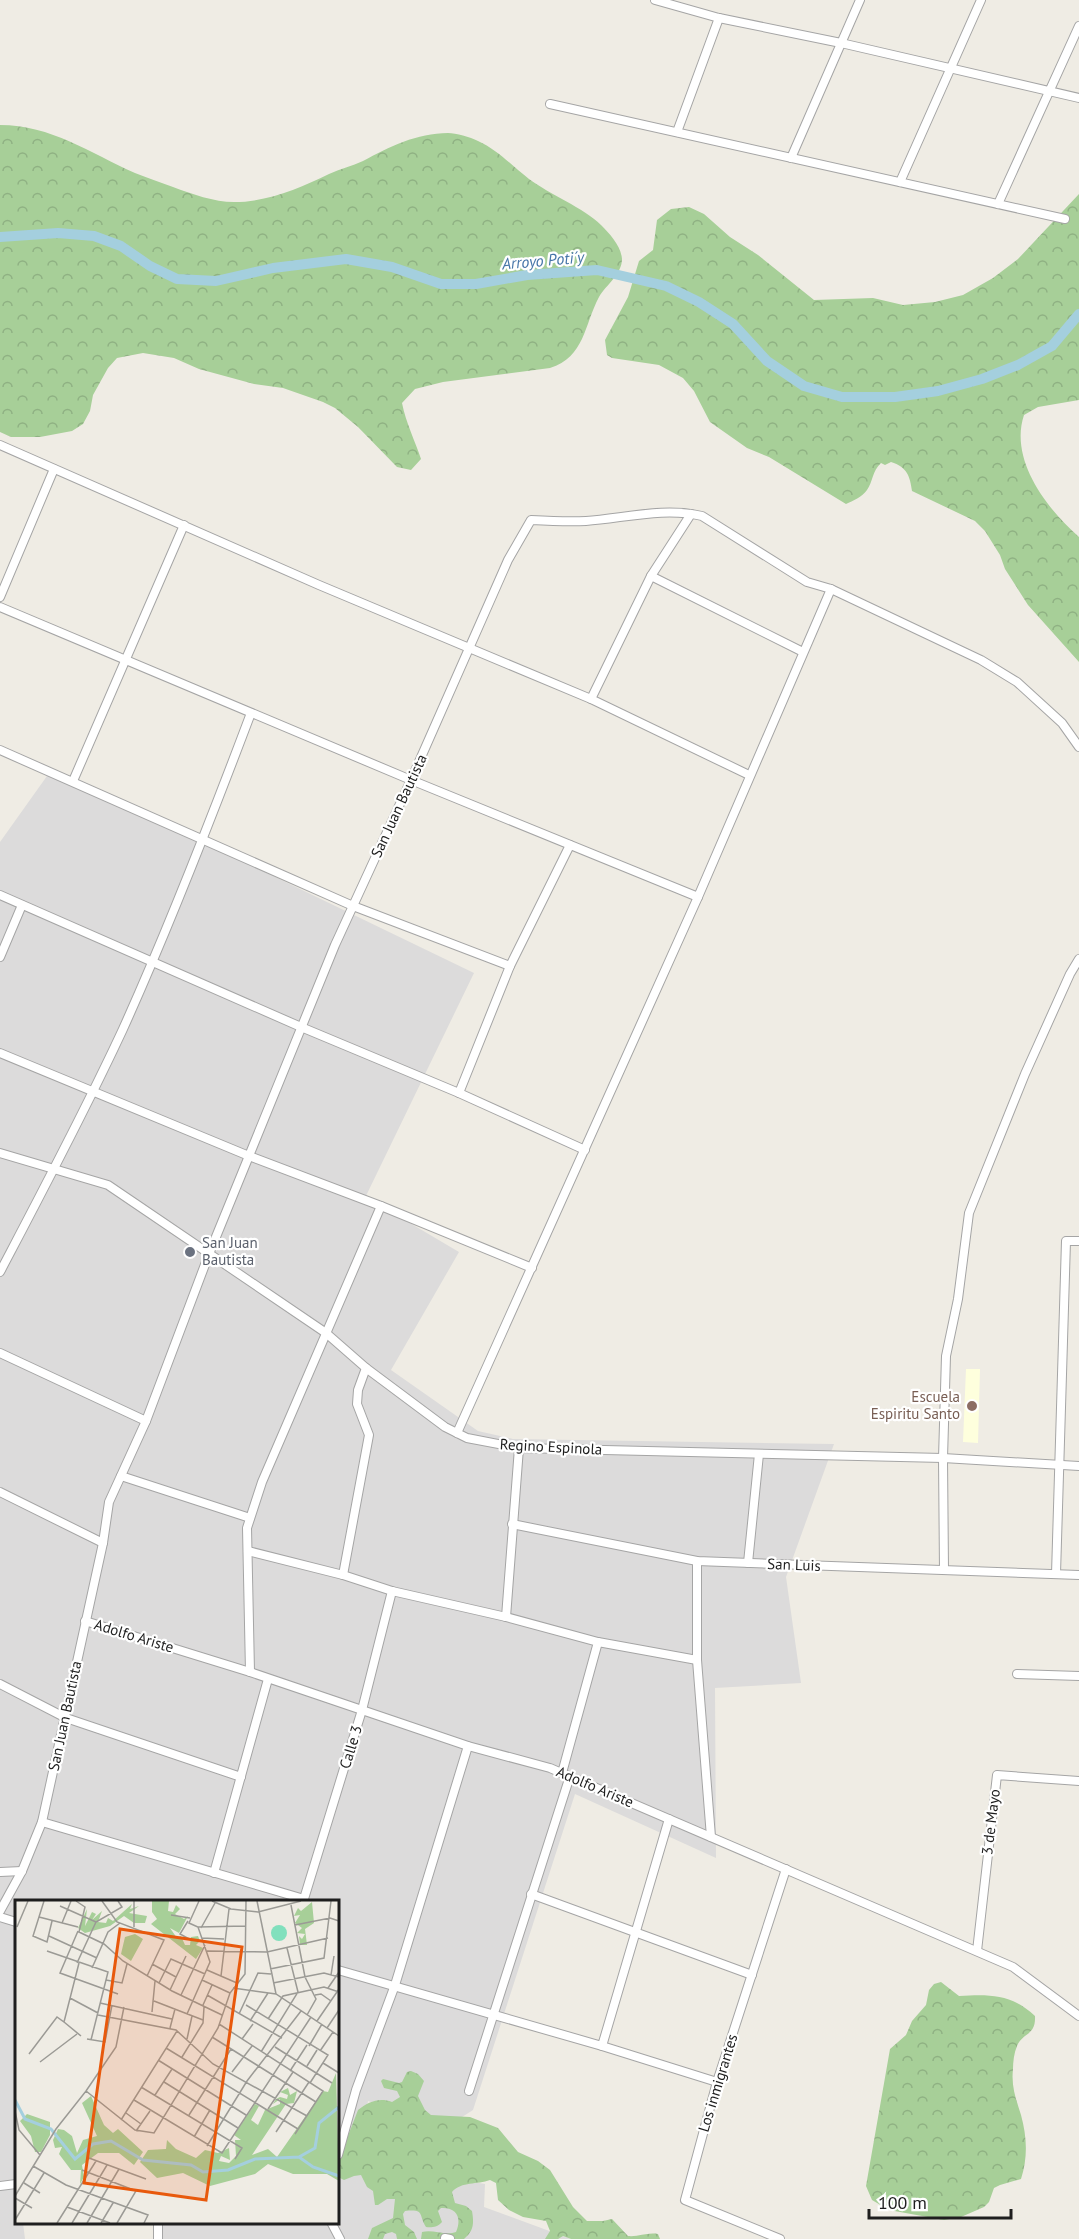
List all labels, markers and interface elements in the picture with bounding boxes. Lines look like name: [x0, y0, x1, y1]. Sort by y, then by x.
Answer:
water label: Arroyo Poti´y: [500, 246, 586, 274]
street label: San Juan Bautista: [366, 751, 431, 861]
place label: San Juan Bautista: [202, 1233, 258, 1269]
marker: San Juan Bautista: [183, 1245, 197, 1259]
place label: Escuela Espiritu Santo: [871, 1387, 960, 1423]
marker: Escuela Espiritu Santo: [965, 1399, 979, 1413]
street label: Regino Espinola: [499, 1434, 603, 1459]
street label: San Luis: [767, 1554, 821, 1575]
street label: Adolfo Ariste: [92, 1614, 176, 1657]
street label: San Juan Bautista: [44, 1659, 85, 1773]
street label: Calle 3: [335, 1723, 366, 1771]
street label: Adolfo Ariste: [554, 1762, 637, 1811]
street label: 3 de Mayo: [977, 1788, 1004, 1856]
inset map: [15, 1900, 339, 2224]
street label: Los inmigrantes: [694, 2032, 741, 2134]
scale bar: [869, 2182, 1012, 2220]
text: 100 m: [878, 2191, 927, 2214]

